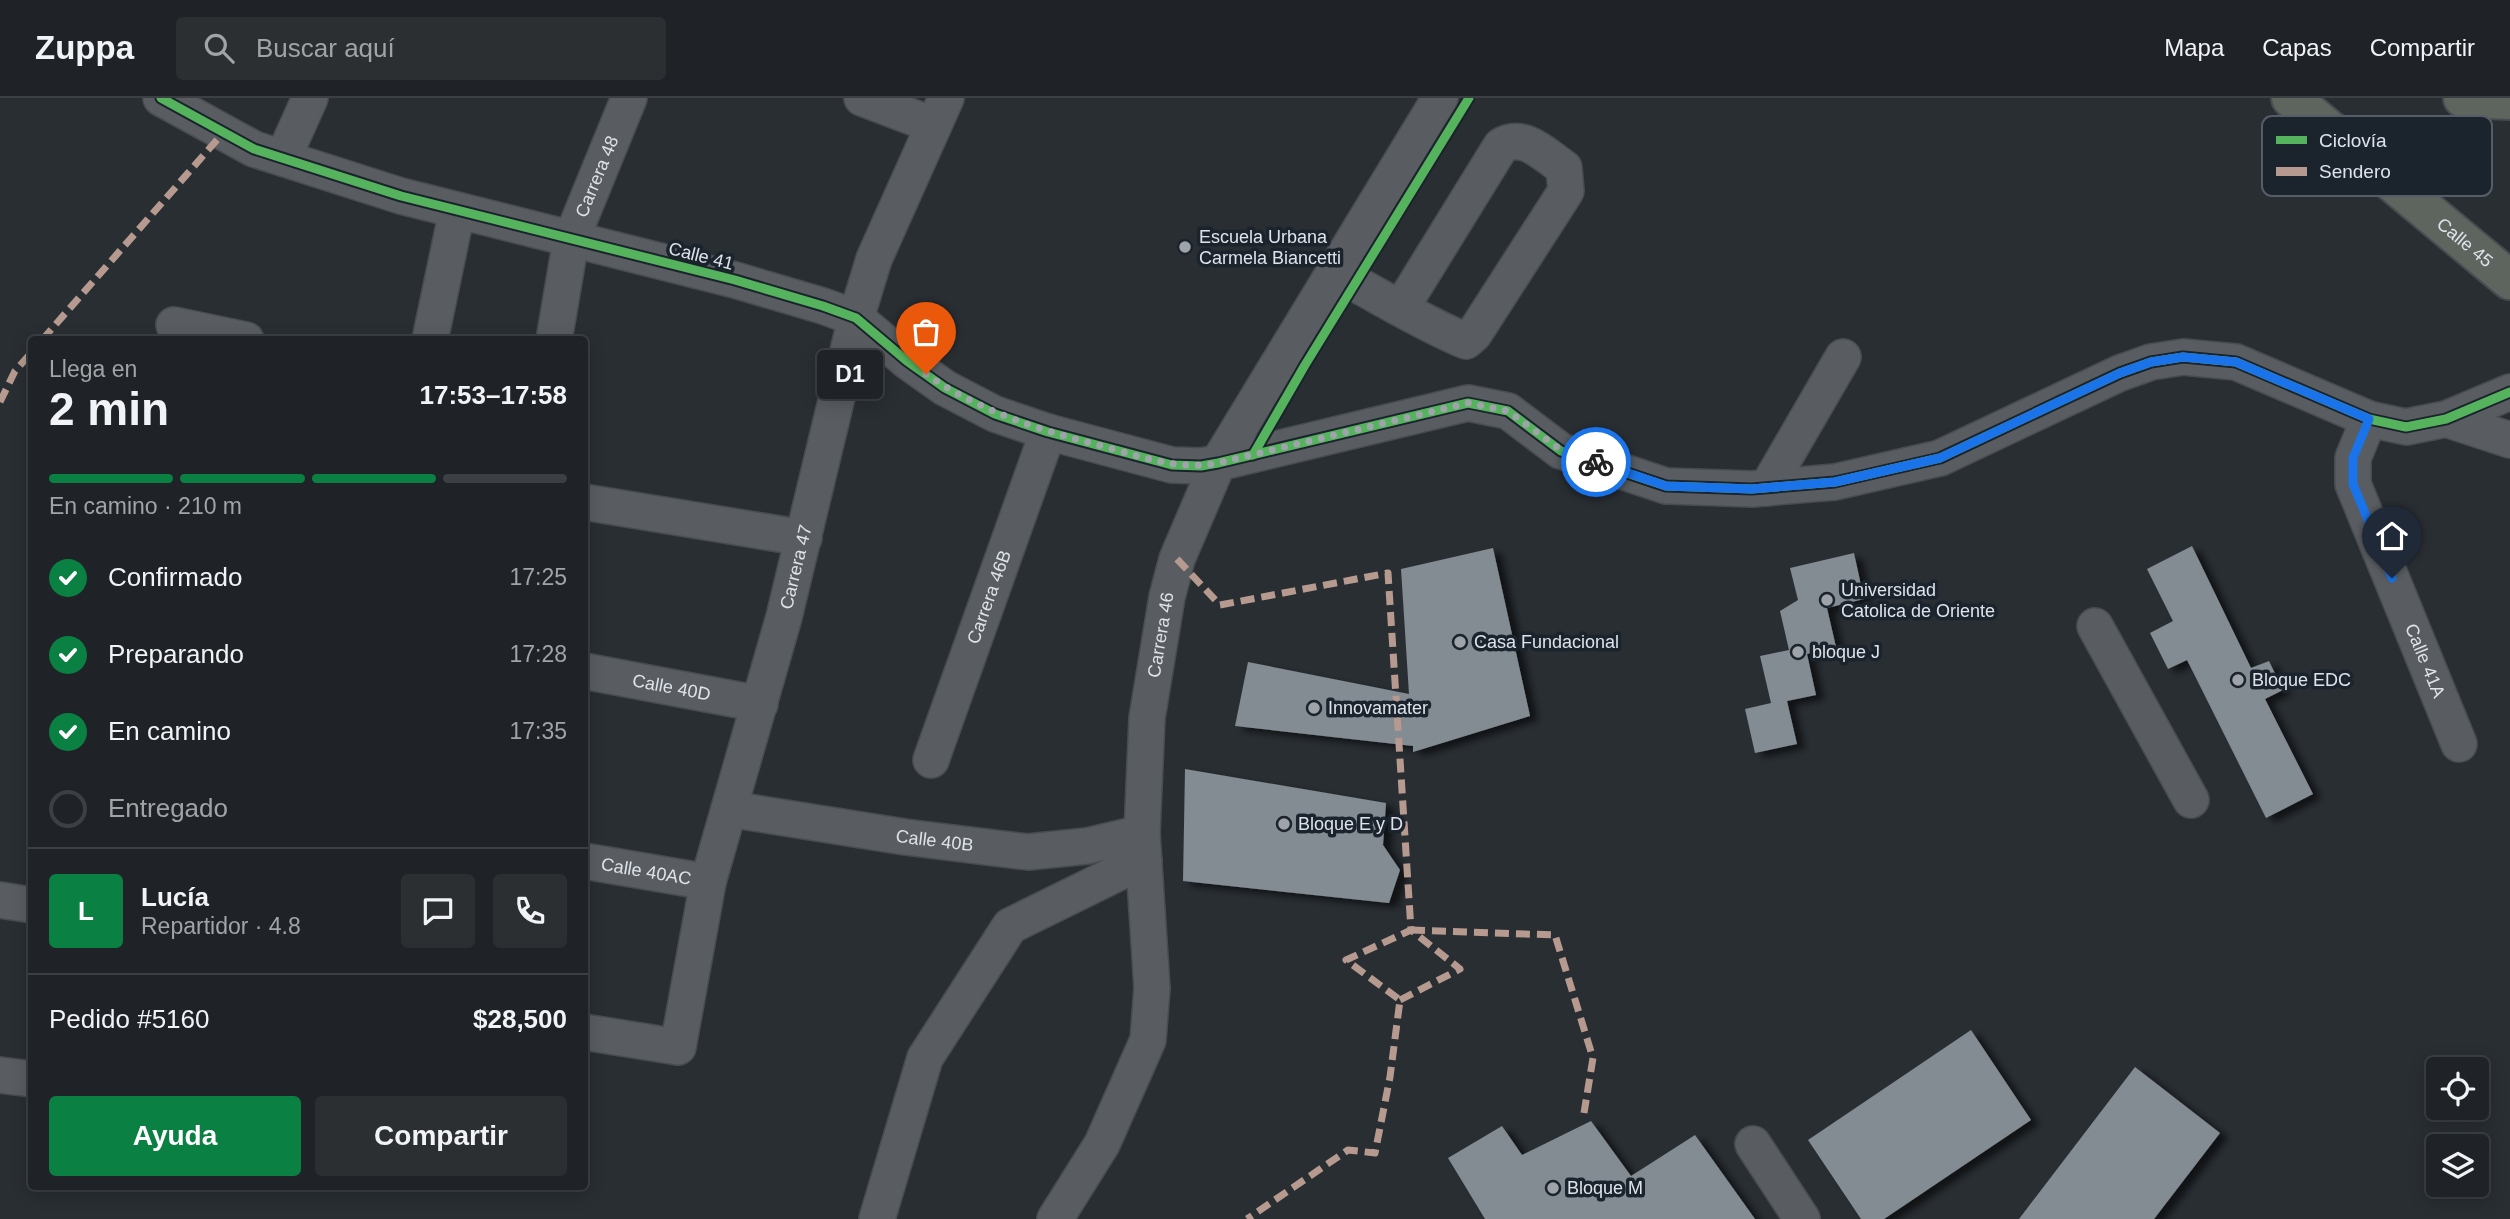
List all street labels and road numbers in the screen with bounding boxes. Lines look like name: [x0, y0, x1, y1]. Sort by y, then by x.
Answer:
street label: Carrera 48: [571, 133, 622, 220]
street label: Calle 45: [2433, 214, 2497, 271]
street label: Calle 41: [667, 238, 735, 274]
street label: Carrera 47: [776, 523, 816, 611]
street label: Carrera 46B: [963, 547, 1015, 647]
street label: Carrera 46: [1144, 591, 1178, 679]
street label: Calle 41A: [2401, 621, 2449, 701]
street label: Calle 40D: [631, 670, 712, 705]
street label: Calle 40B: [894, 826, 975, 855]
street label: Calle 40AC: [600, 854, 693, 889]

